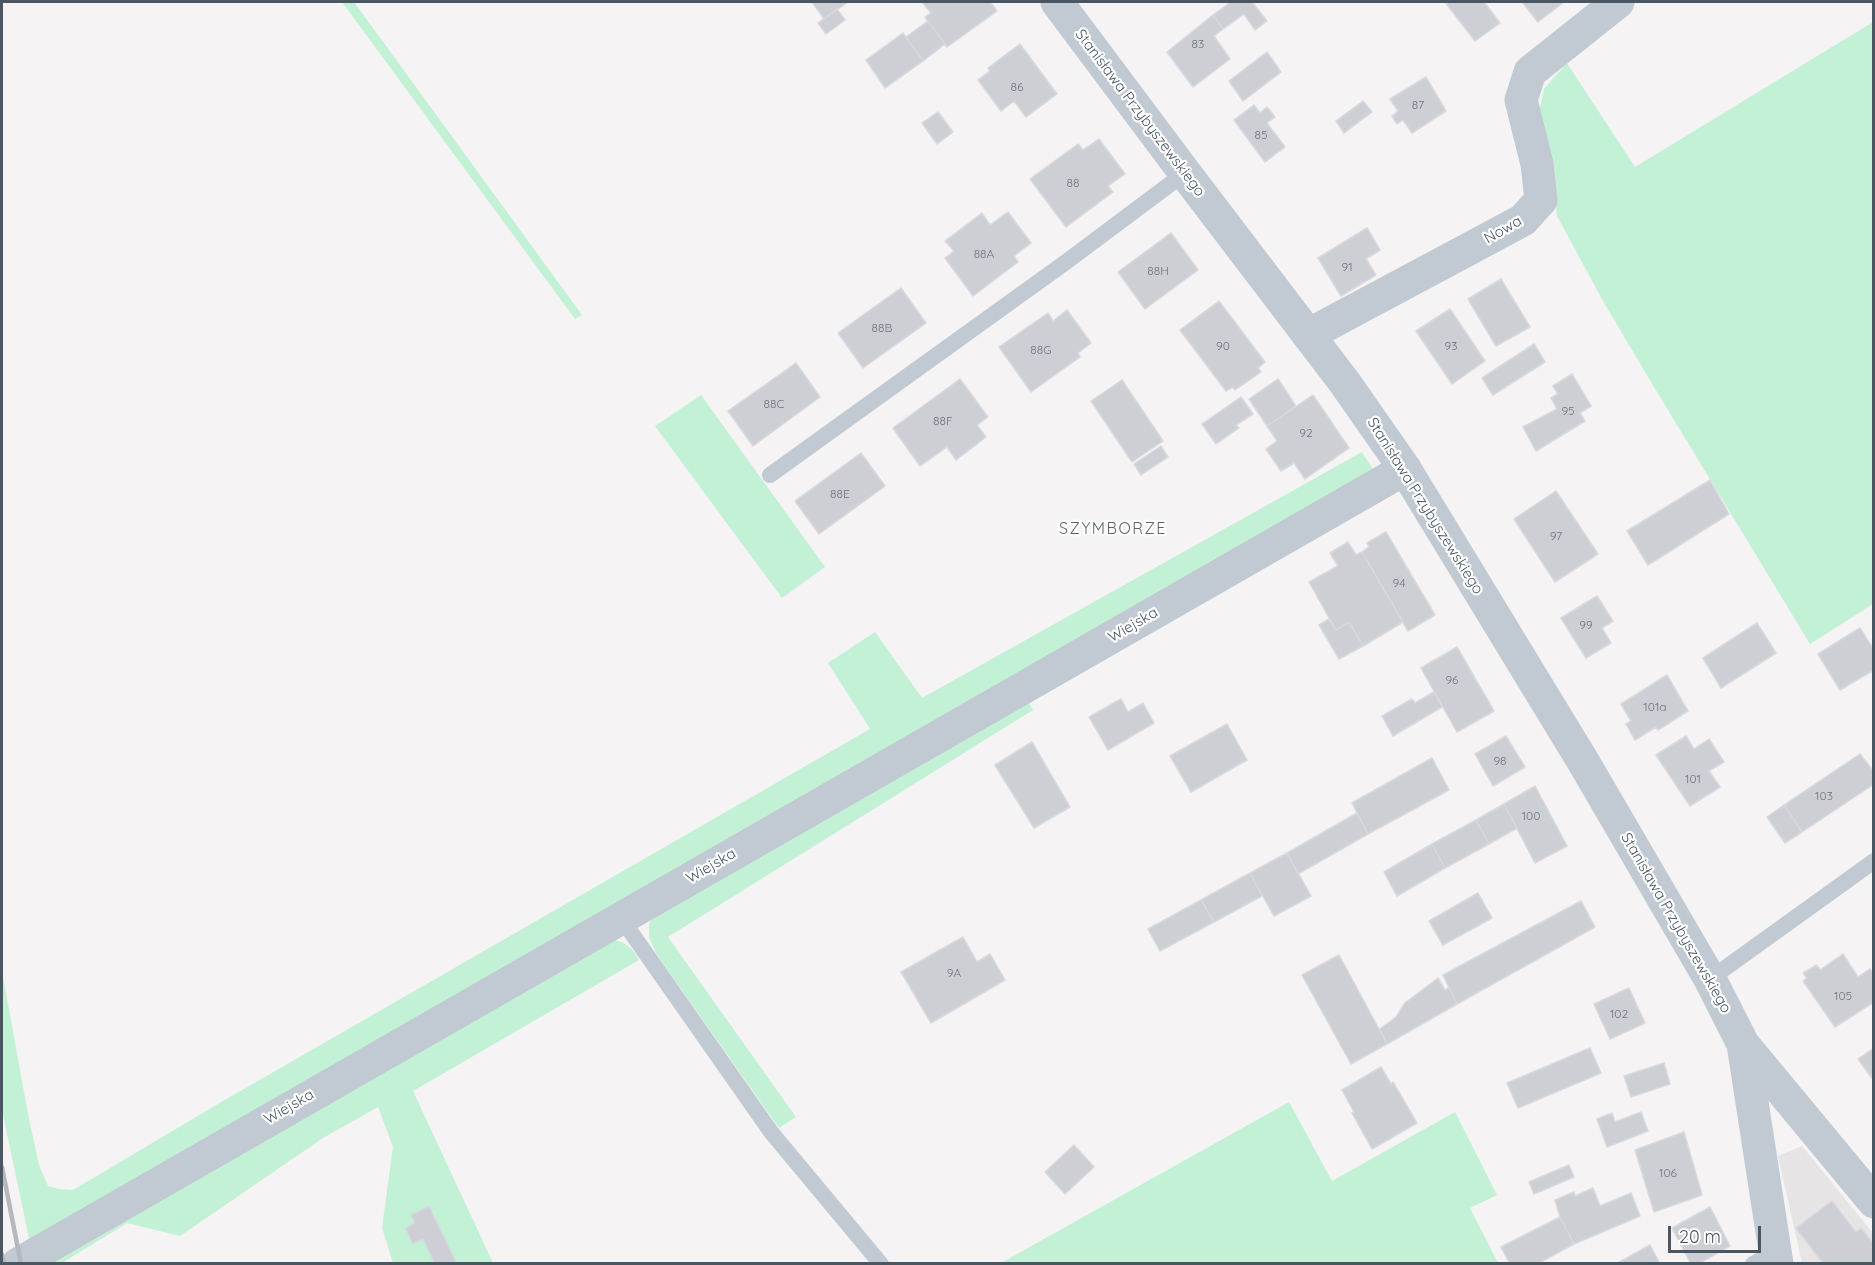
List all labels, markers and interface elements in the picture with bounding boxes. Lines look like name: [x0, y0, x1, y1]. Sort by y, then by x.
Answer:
street label: Stanisława Przybyszewskiego: [1071, 26, 1209, 200]
house number: 83: [1192, 37, 1204, 51]
house number: 86: [1011, 80, 1023, 94]
house number: 87: [1412, 98, 1424, 112]
house number: 85: [1254, 128, 1268, 142]
house number: 88: [1067, 176, 1079, 190]
street label: Nowa: [1481, 212, 1525, 248]
house number: 88A: [974, 247, 994, 261]
house number: 91: [1341, 260, 1353, 274]
house number: 88H: [1147, 264, 1169, 278]
house number: 88B: [872, 321, 892, 335]
house number: 90: [1216, 339, 1230, 353]
house number: 93: [1445, 339, 1457, 353]
house number: 88G: [1030, 343, 1052, 357]
house number: 88C: [764, 397, 784, 411]
house number: 95: [1561, 404, 1575, 418]
house number: 88F: [933, 414, 953, 428]
street label: Stanisława Przybyszewskiego: [1363, 414, 1487, 598]
house number: 92: [1299, 426, 1313, 440]
house number: 88E: [830, 487, 850, 501]
district label: SZYMBORZE: [1059, 519, 1167, 539]
house number: 97: [1550, 529, 1562, 543]
house number: 94: [1392, 576, 1406, 590]
street label: Wiejska: [1105, 604, 1161, 646]
house number: 99: [1579, 618, 1593, 632]
house number: 96: [1445, 673, 1459, 687]
house number: 101a: [1643, 700, 1667, 714]
house number: 98: [1493, 754, 1507, 768]
house number: 101: [1685, 772, 1701, 786]
house number: 103: [1815, 789, 1833, 803]
house number: 100: [1522, 809, 1540, 823]
street label: Stanisława Przybyszewskiego: [1617, 830, 1735, 1016]
street label: Wiejska: [683, 845, 739, 887]
house number: 9A: [947, 966, 961, 980]
house number: 105: [1834, 989, 1852, 1003]
house number: 102: [1610, 1007, 1628, 1021]
street label: Wiejska: [261, 1086, 317, 1128]
house number: 106: [1659, 1166, 1677, 1180]
scale bar: [1671, 1214, 1764, 1252]
text: 20 m: [1679, 1225, 1721, 1248]

